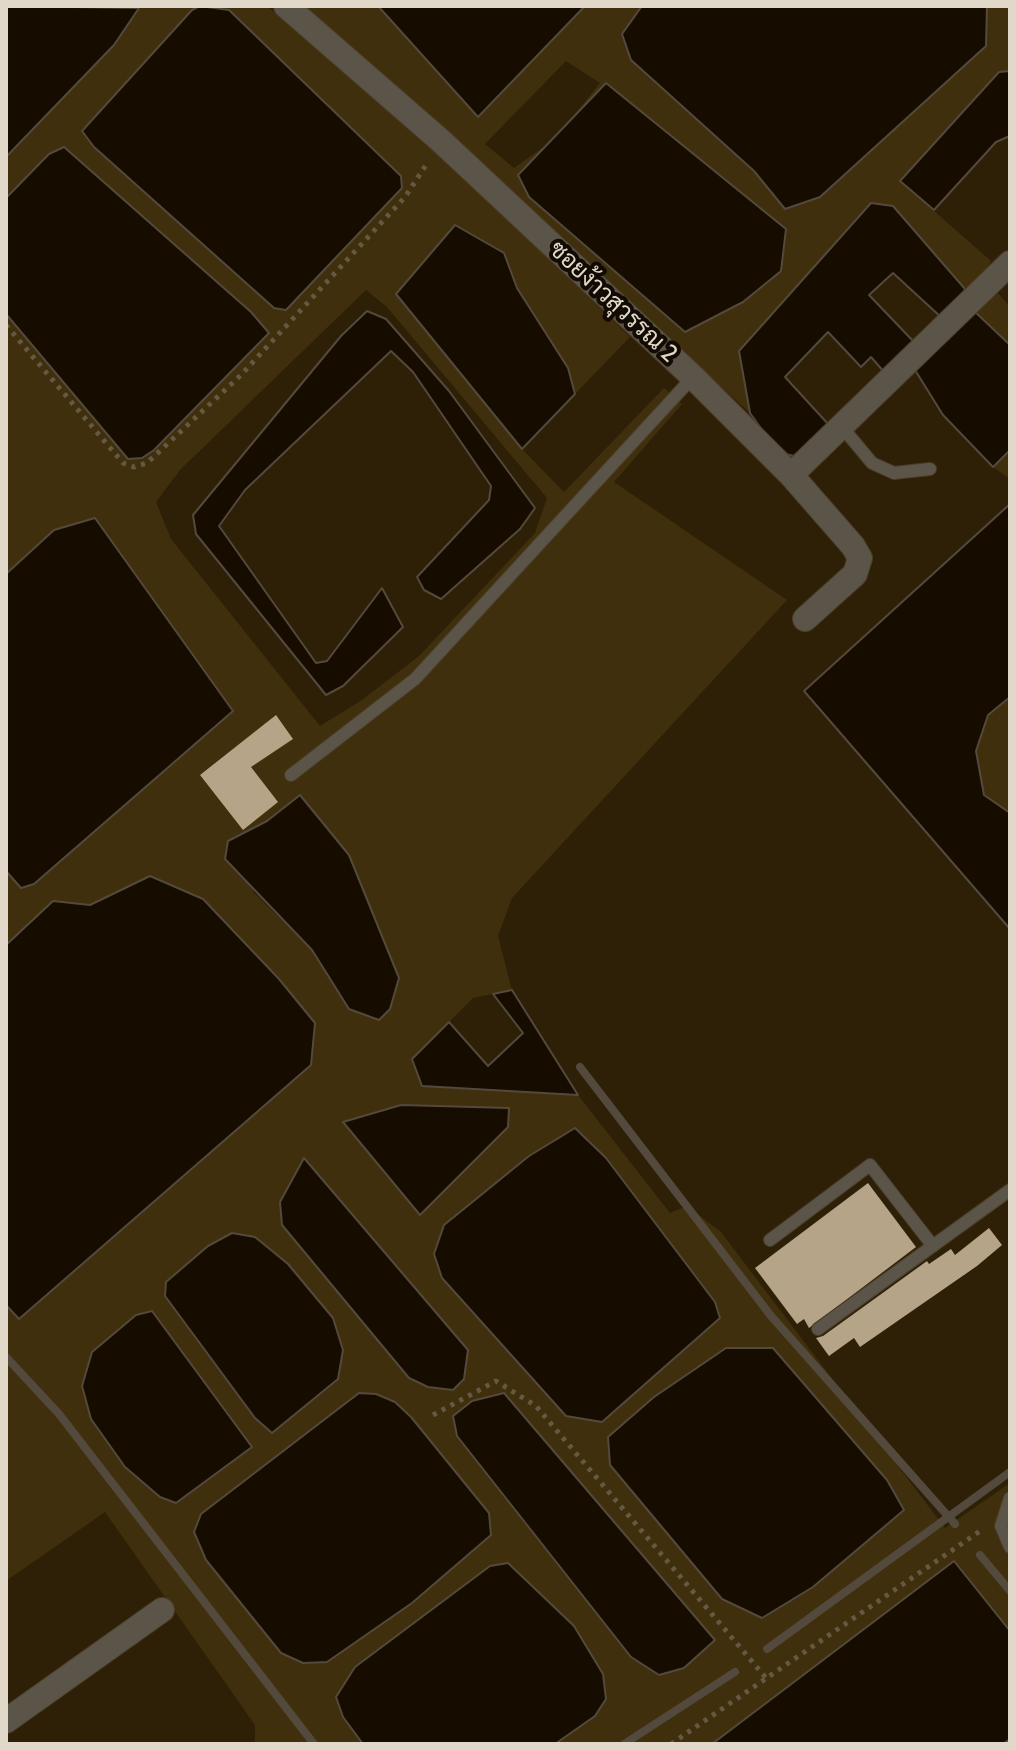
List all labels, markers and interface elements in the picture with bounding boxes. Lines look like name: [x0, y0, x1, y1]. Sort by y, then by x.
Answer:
street label: ซอยง้าวสุวรรณ 2: [543, 235, 683, 369]

